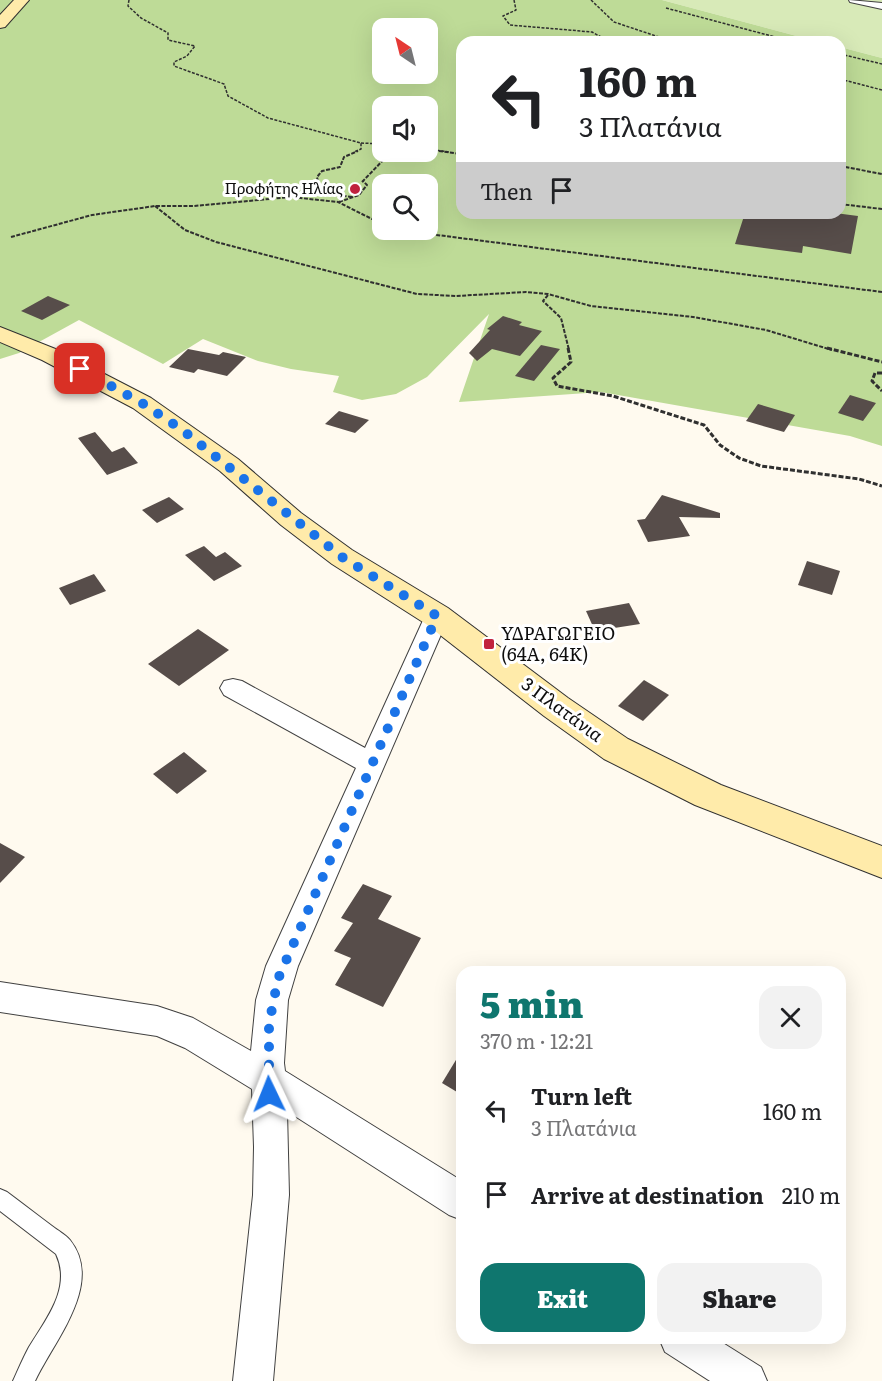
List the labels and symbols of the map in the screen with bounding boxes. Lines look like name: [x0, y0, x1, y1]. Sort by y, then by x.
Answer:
north arrow: [372, 18, 438, 84]
place label: Προφήτης Ηλίας: [224, 176, 344, 199]
marker: Προφήτης Ηλίας: [348, 182, 362, 196]
pin: [54, 343, 105, 394]
place label: ΥΔΡΑΓΩΓΕΙΟ (64Α, 64Κ): [501, 619, 615, 667]
marker: ΥΔΡΑΓΩΓΕΙΟ (64Α, 64Κ): [482, 637, 496, 651]
street label: 3 Πλατάνια: [516, 670, 609, 748]
position arrow: [237, 1062, 301, 1126]

